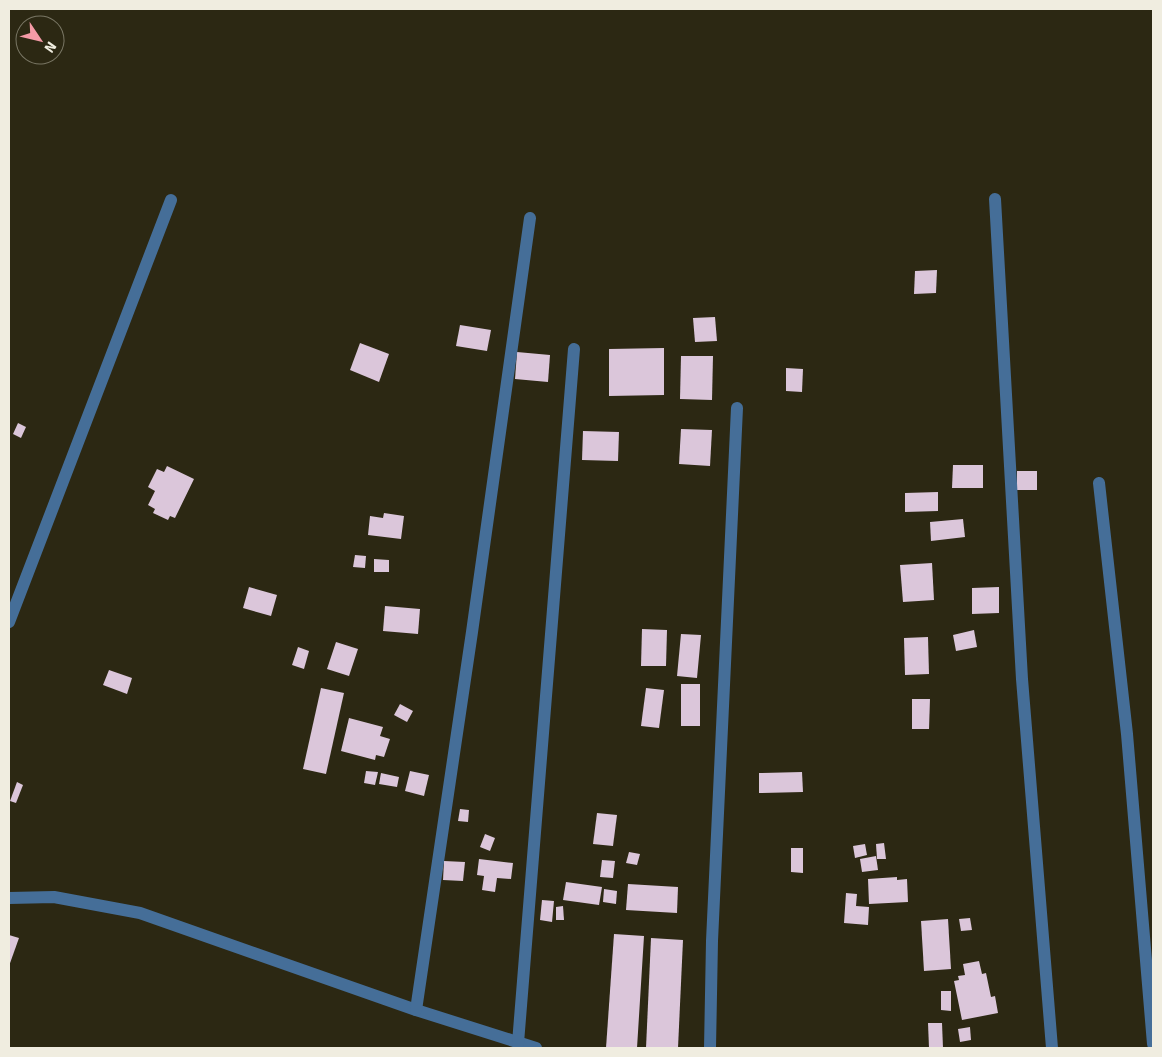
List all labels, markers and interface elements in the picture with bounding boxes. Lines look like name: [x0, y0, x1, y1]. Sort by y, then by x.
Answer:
north arrow: [15, 15, 65, 65]
text: N: [40, 38, 60, 56]

